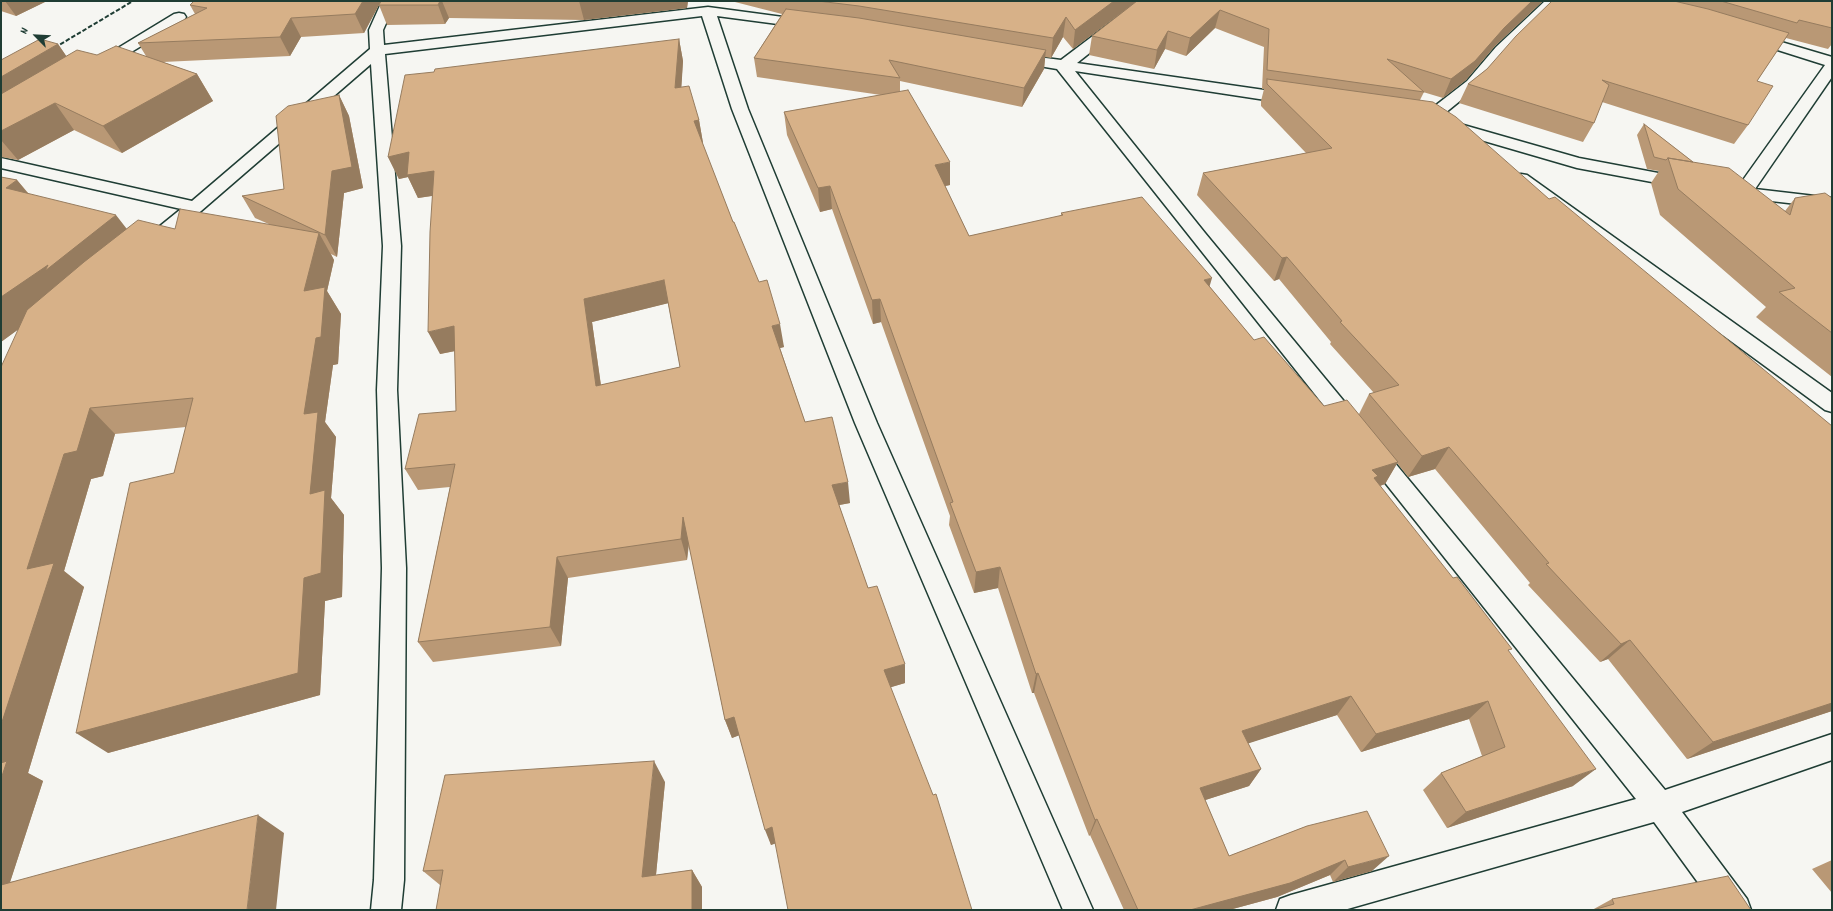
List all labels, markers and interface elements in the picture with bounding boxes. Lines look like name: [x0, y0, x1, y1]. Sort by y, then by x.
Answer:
north arrow: [16, 16, 56, 56]
text: N: [17, 25, 33, 37]

